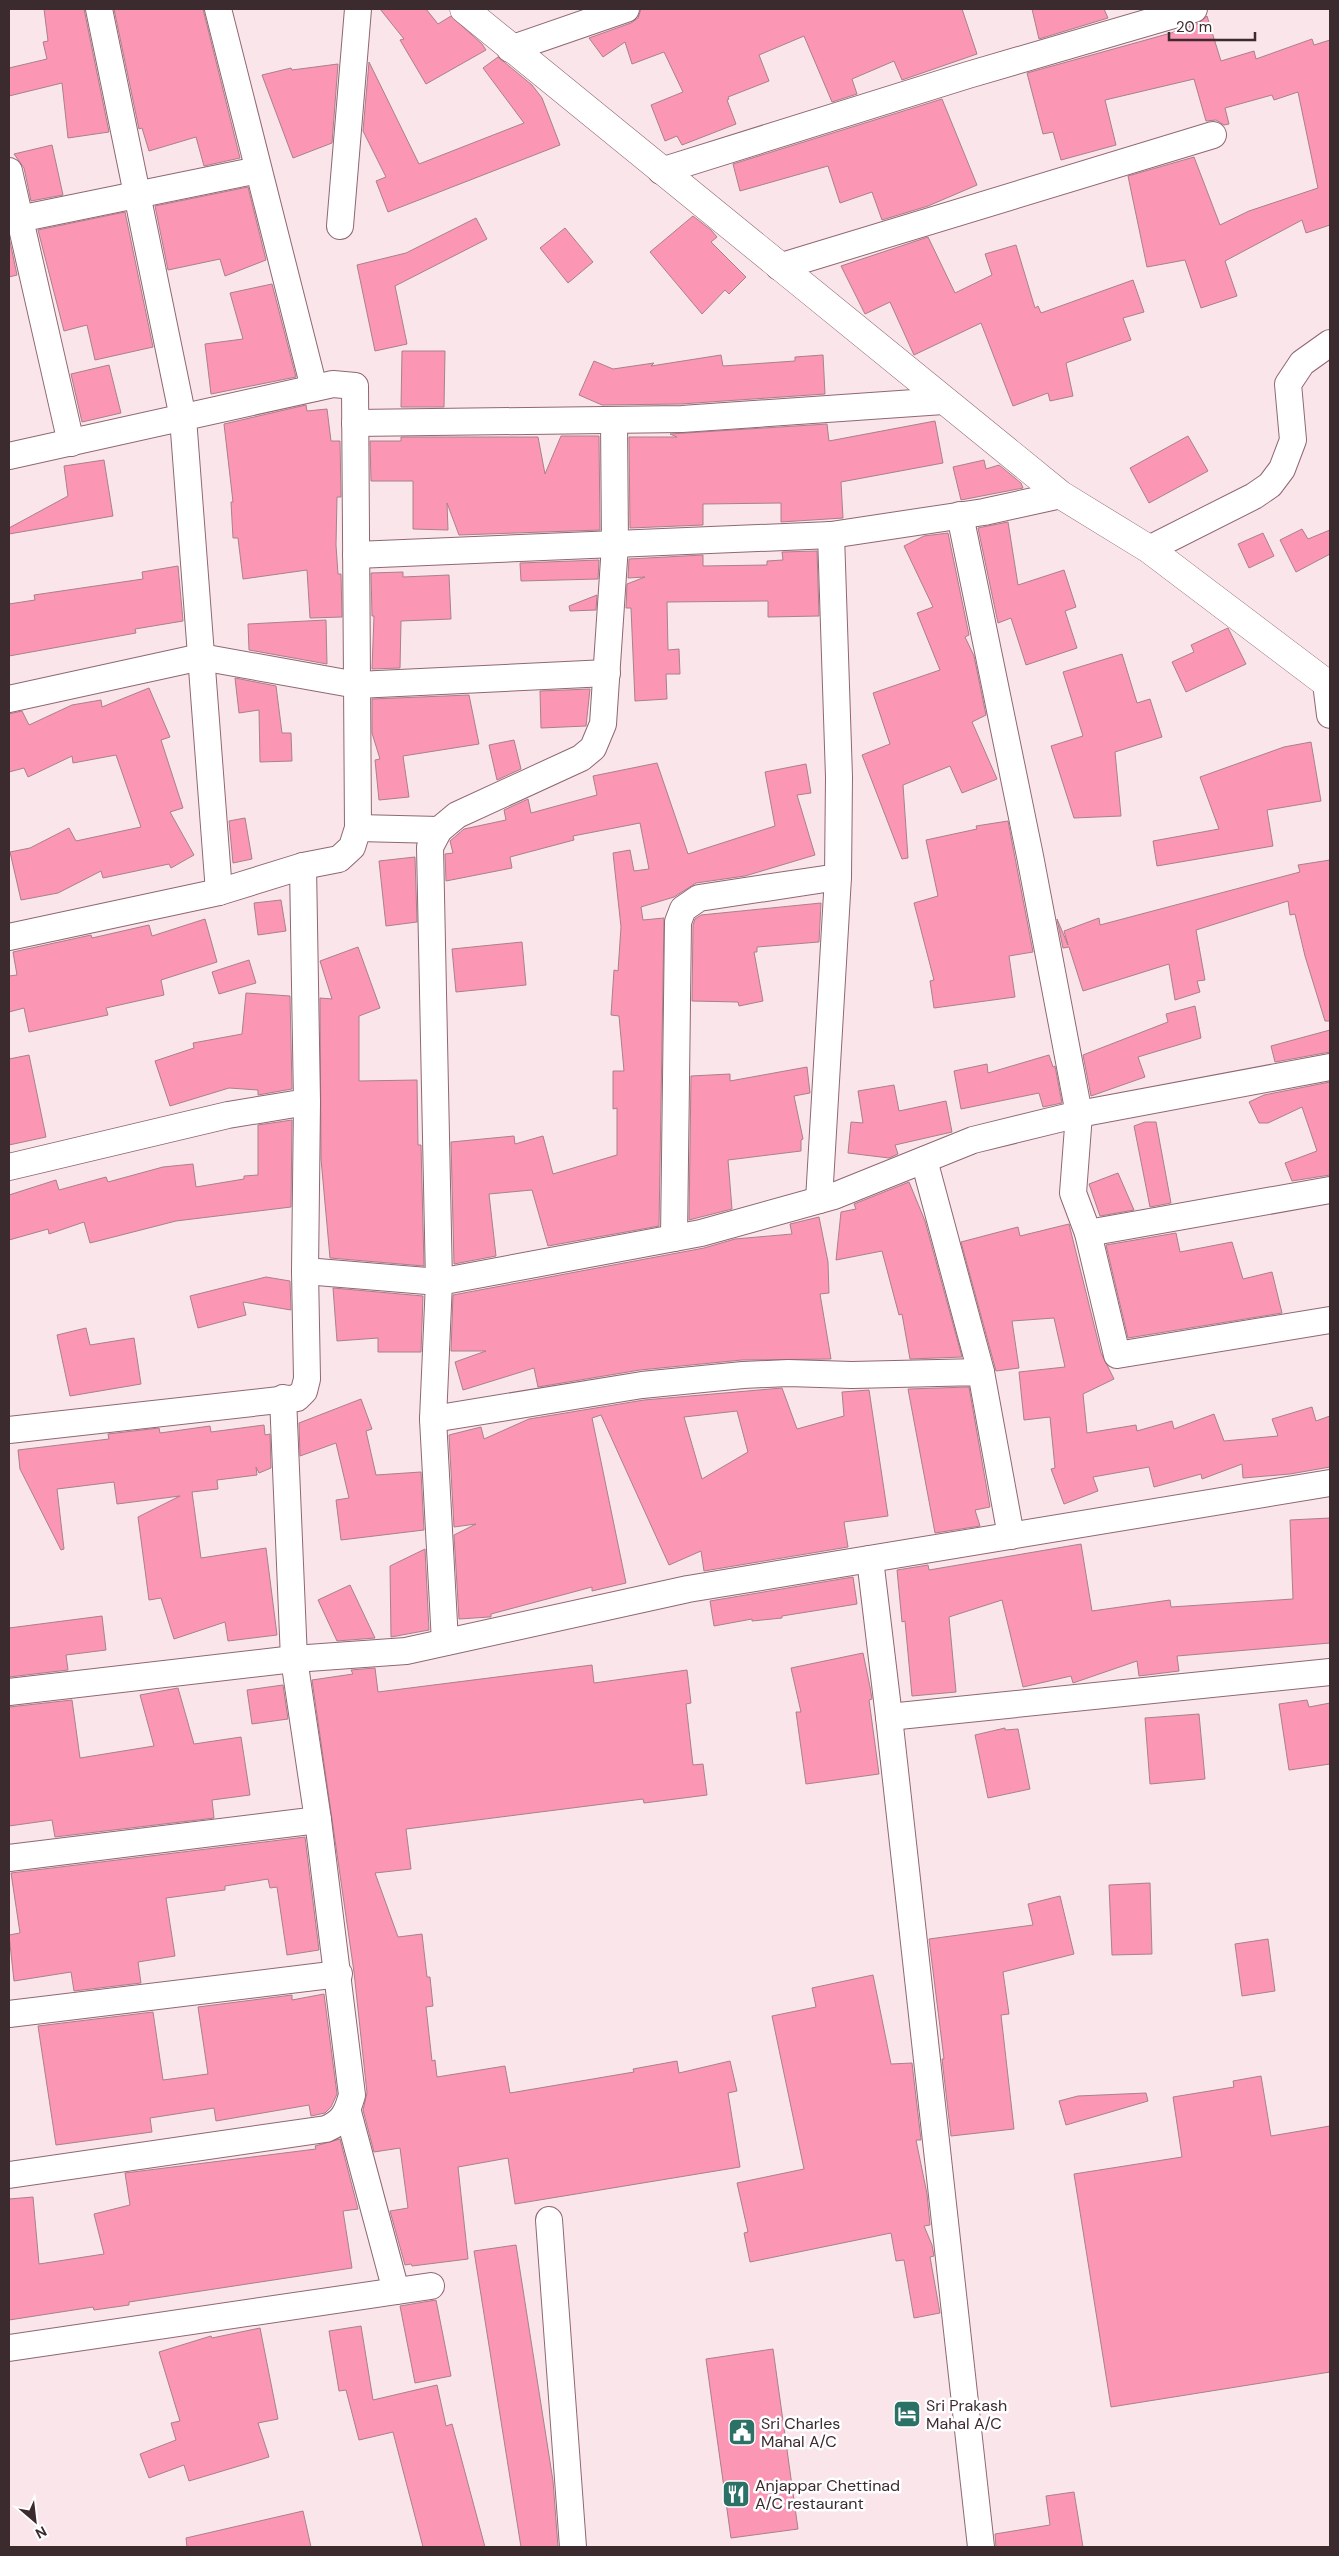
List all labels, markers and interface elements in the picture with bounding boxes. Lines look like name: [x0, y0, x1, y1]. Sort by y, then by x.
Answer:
scale bar: [1169, 10, 1255, 42]
text: 20 m: [1176, 17, 1212, 37]
place label: Sri Prakash Mahal A/C: [926, 2395, 1007, 2434]
hotel icon: Sri Prakash Mahal A/C: [892, 2399, 922, 2429]
place label: Sri Charles Mahal A/C: [761, 2413, 840, 2452]
public building icon: Sri Charles Mahal A/C: [727, 2417, 757, 2447]
place label: Anjappar Chettinad A/C restaurant: [755, 2475, 900, 2514]
restaurant icon: Anjappar Chettinad A/C restaurant: [721, 2479, 751, 2509]
north arrow: [10, 2496, 60, 2546]
text: N: [32, 2522, 50, 2543]

